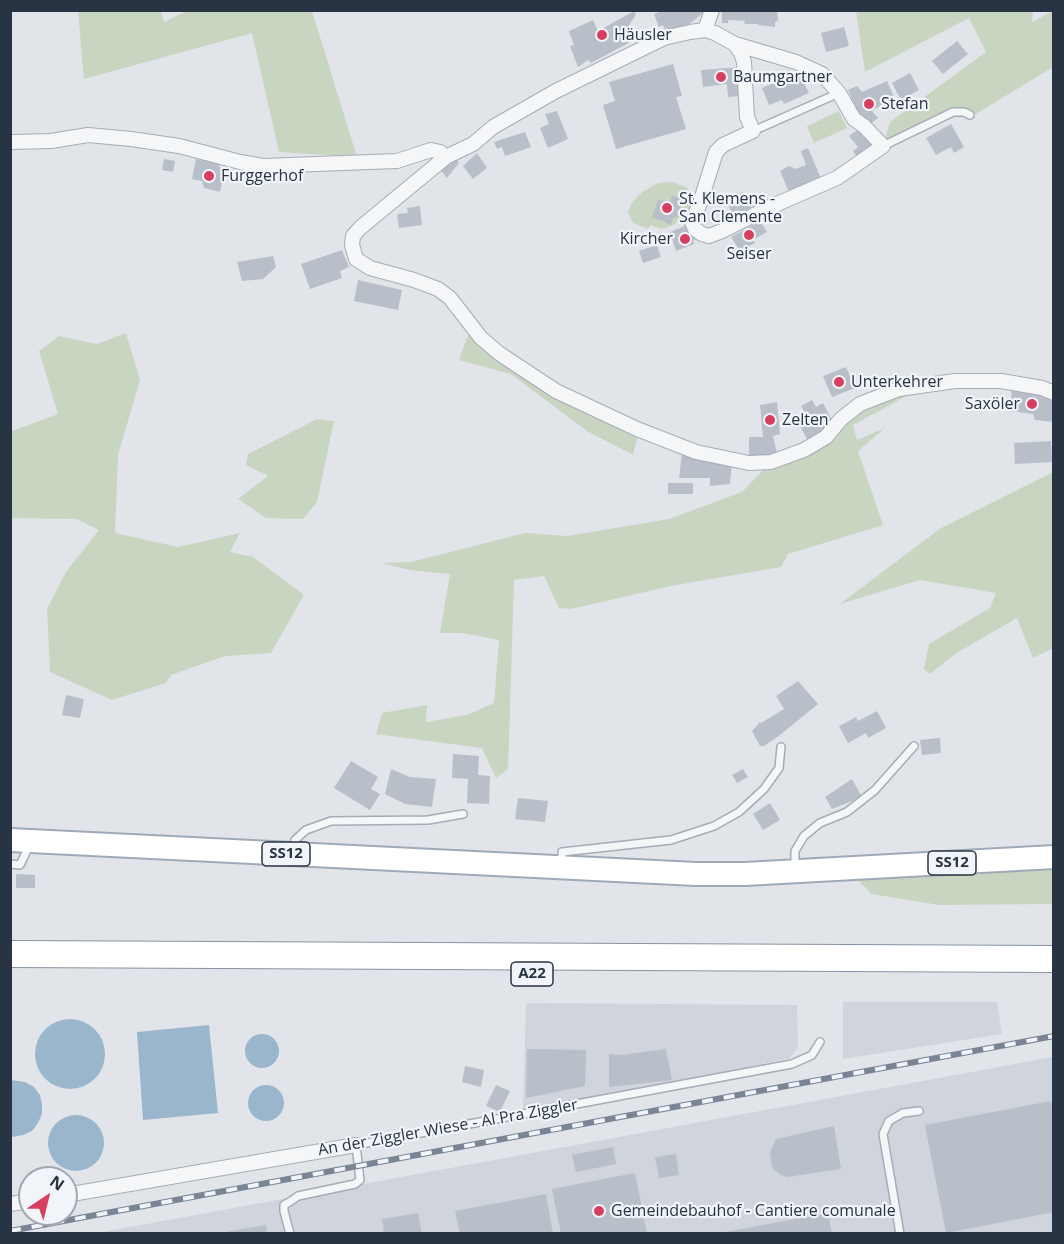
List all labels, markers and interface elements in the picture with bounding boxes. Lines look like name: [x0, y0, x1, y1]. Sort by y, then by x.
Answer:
place label: Häusler: [614, 25, 672, 45]
marker: Häusler: [595, 28, 609, 42]
place label: Baumgartner: [733, 67, 832, 87]
marker: Baumgartner: [714, 70, 728, 84]
place label: Stefan: [881, 94, 929, 114]
marker: Stefan: [862, 97, 876, 111]
place label: Furggerhof: [221, 166, 303, 186]
marker: Furggerhof: [202, 169, 216, 183]
place label: St. Klemens - San Clemente: [679, 189, 782, 227]
marker: St. Klemens - San Clemente: [660, 201, 674, 215]
marker: Seiser: [742, 228, 756, 242]
place label: Kircher: [620, 229, 673, 249]
marker: Kircher: [678, 232, 692, 246]
place label: Seiser: [727, 244, 771, 264]
place label: Unterkehrer: [851, 372, 943, 392]
marker: Unterkehrer: [832, 375, 846, 389]
place label: Saxöler: [965, 394, 1020, 414]
marker: Saxöler: [1025, 397, 1039, 411]
place label: Zelten: [782, 410, 829, 430]
marker: Zelten: [763, 413, 777, 427]
road number: SS12: [262, 842, 310, 866]
road number: SS12: [928, 851, 976, 875]
road number: A22: [511, 962, 553, 986]
street label: An der Ziggler Wiese - Al Pra Ziggler: [317, 1096, 579, 1160]
north arrow: [18, 1166, 78, 1226]
text: N: [46, 1170, 69, 1196]
place label: Gemeindebauhof - Cantiere comunale: [611, 1201, 896, 1221]
marker: Gemeindebauhof - Cantiere comunale: [592, 1204, 606, 1218]

